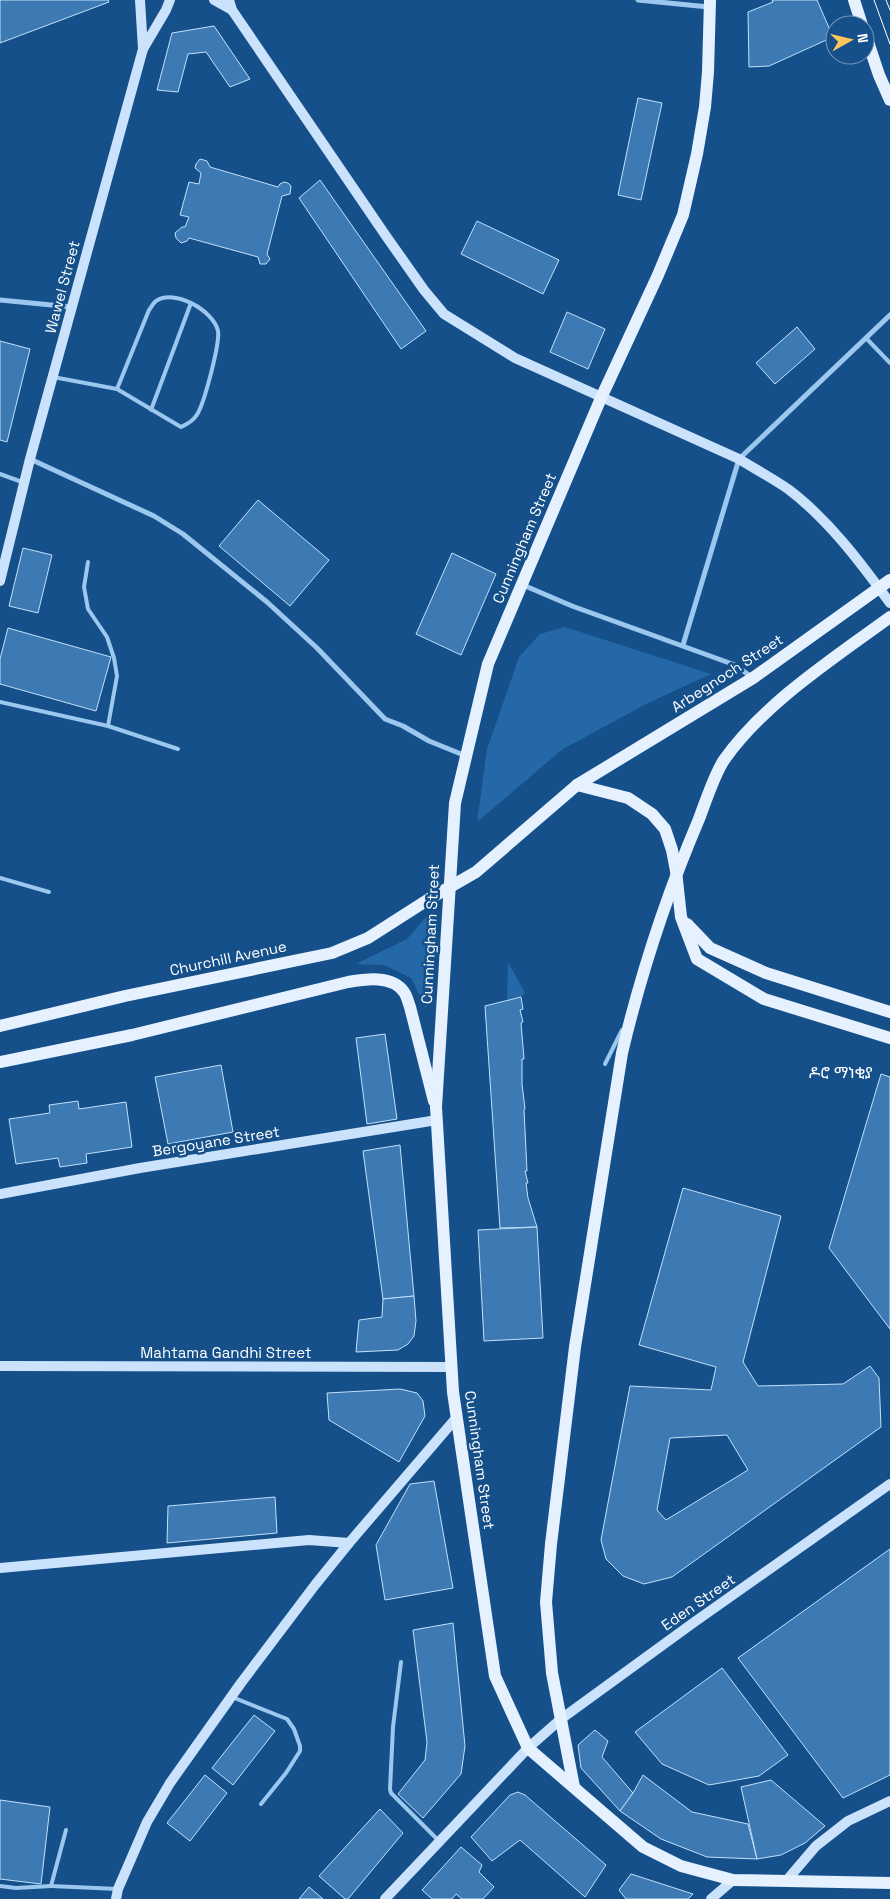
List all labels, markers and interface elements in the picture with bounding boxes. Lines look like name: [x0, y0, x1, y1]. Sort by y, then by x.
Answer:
north arrow: [825, 15, 875, 65]
text: N: [853, 32, 872, 44]
street label: Wawel Street: [40, 238, 84, 336]
street label: Cunningham Street: [488, 470, 560, 606]
street label: Arbegnoch Street: [667, 630, 787, 716]
street label: Cunningham Street: [417, 863, 443, 1004]
street label: Churchill Avenue: [168, 936, 288, 980]
district label: ዶሮ ማነቂያ: [809, 1062, 873, 1083]
street label: Bergoyane Street: [151, 1122, 281, 1160]
street label: Mahtama Gandhi Street: [140, 1343, 312, 1362]
street label: Cunningham Street: [461, 1389, 499, 1531]
street label: Eden Street: [657, 1570, 739, 1634]

